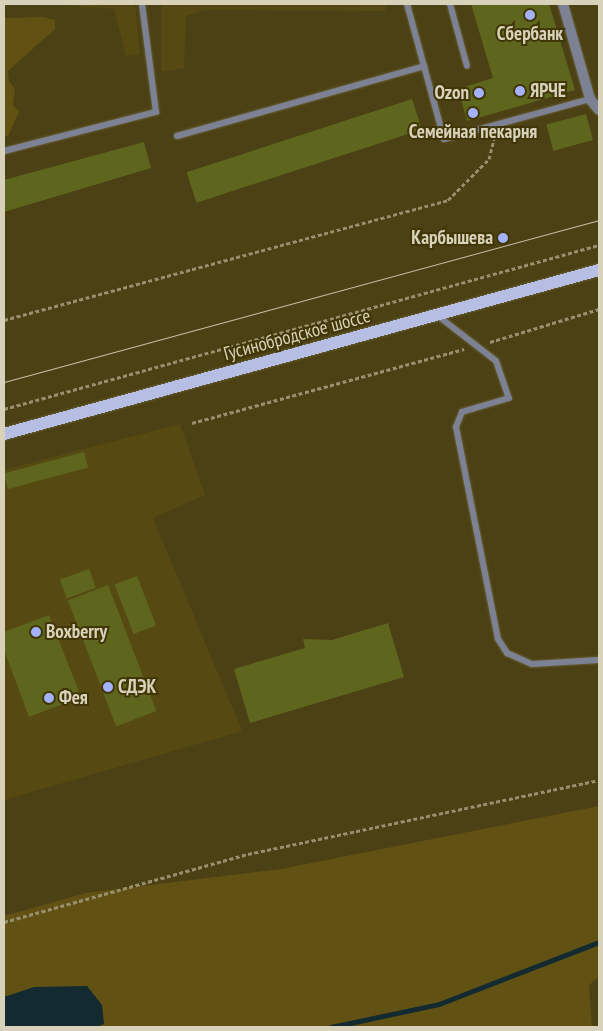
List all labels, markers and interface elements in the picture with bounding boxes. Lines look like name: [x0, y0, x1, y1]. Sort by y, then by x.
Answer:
marker: Сбербанк: [524, 9, 536, 21]
place label: Сбербанк: [497, 23, 563, 45]
place label: ЯРЧЕ: [530, 80, 566, 102]
place label: Ozon: [435, 82, 469, 104]
marker: ЯРЧЕ: [514, 85, 526, 97]
marker: Ozon: [473, 87, 485, 99]
marker: Семейная пекарня: [467, 107, 479, 119]
place label: Семейная пекарня: [409, 121, 537, 143]
place label: Карбышева: [411, 227, 493, 249]
marker: Карбышева: [497, 232, 509, 244]
street label: Гусинобродское шоссе: [221, 304, 373, 366]
place label: Boxberry: [46, 621, 107, 643]
marker: Boxberry: [30, 626, 42, 638]
place label: СДЭК: [118, 676, 156, 698]
marker: СДЭК: [102, 681, 114, 693]
place label: Фея: [59, 687, 88, 709]
marker: Фея: [43, 692, 55, 704]

